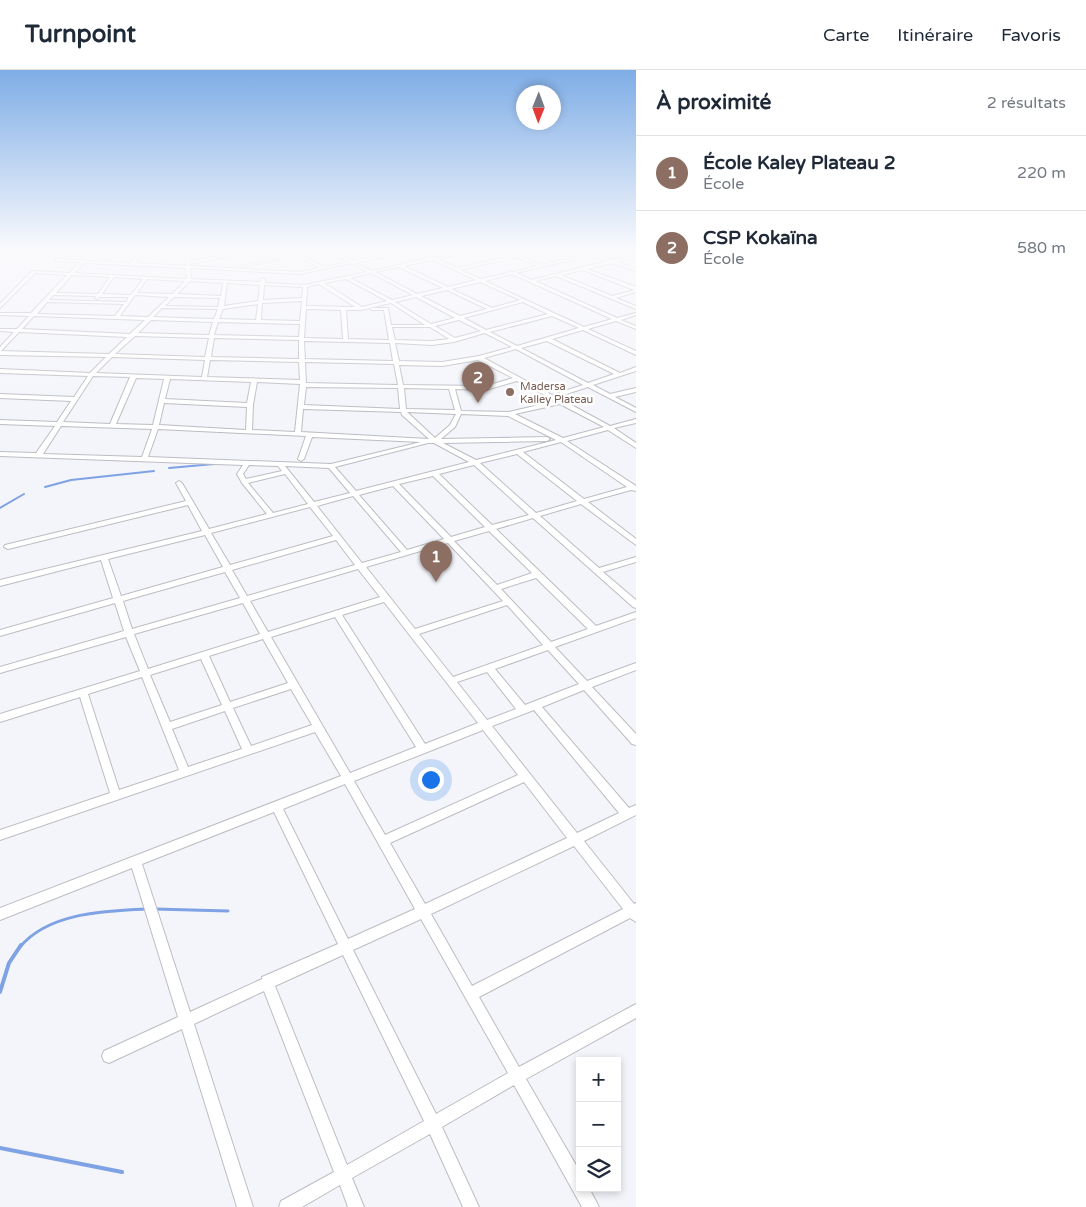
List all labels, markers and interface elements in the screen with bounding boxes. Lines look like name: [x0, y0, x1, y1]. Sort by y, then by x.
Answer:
text: Turnpoint: [25, 20, 136, 49]
text: Carte: [823, 24, 869, 46]
text: Itinéraire: [897, 24, 973, 46]
text: Favoris: [1001, 24, 1061, 46]
north arrow: [516, 85, 561, 130]
text: À proximité: [656, 90, 771, 115]
text: 2 résultats: [987, 93, 1066, 113]
text: École Kaley Plateau 2: [703, 152, 896, 174]
text: 1: [667, 163, 677, 183]
text: 220 m: [1017, 163, 1066, 183]
text: École: [703, 174, 744, 194]
text: CSP Kokaïna: [703, 227, 818, 249]
text: 2: [667, 238, 677, 258]
text: 580 m: [1017, 238, 1066, 258]
text: École: [703, 249, 744, 269]
pin: 2: [462, 362, 494, 403]
place label: Madersa Kalley Plateau: [520, 380, 593, 406]
marker: Madersa Kalley Plateau: [504, 386, 516, 398]
pin: 1: [420, 541, 452, 582]
your location: [418, 767, 444, 793]
map controls: [576, 1057, 621, 1192]
button: +: [576, 1057, 621, 1102]
button: −: [576, 1102, 621, 1147]
button: layers: [576, 1147, 621, 1192]

